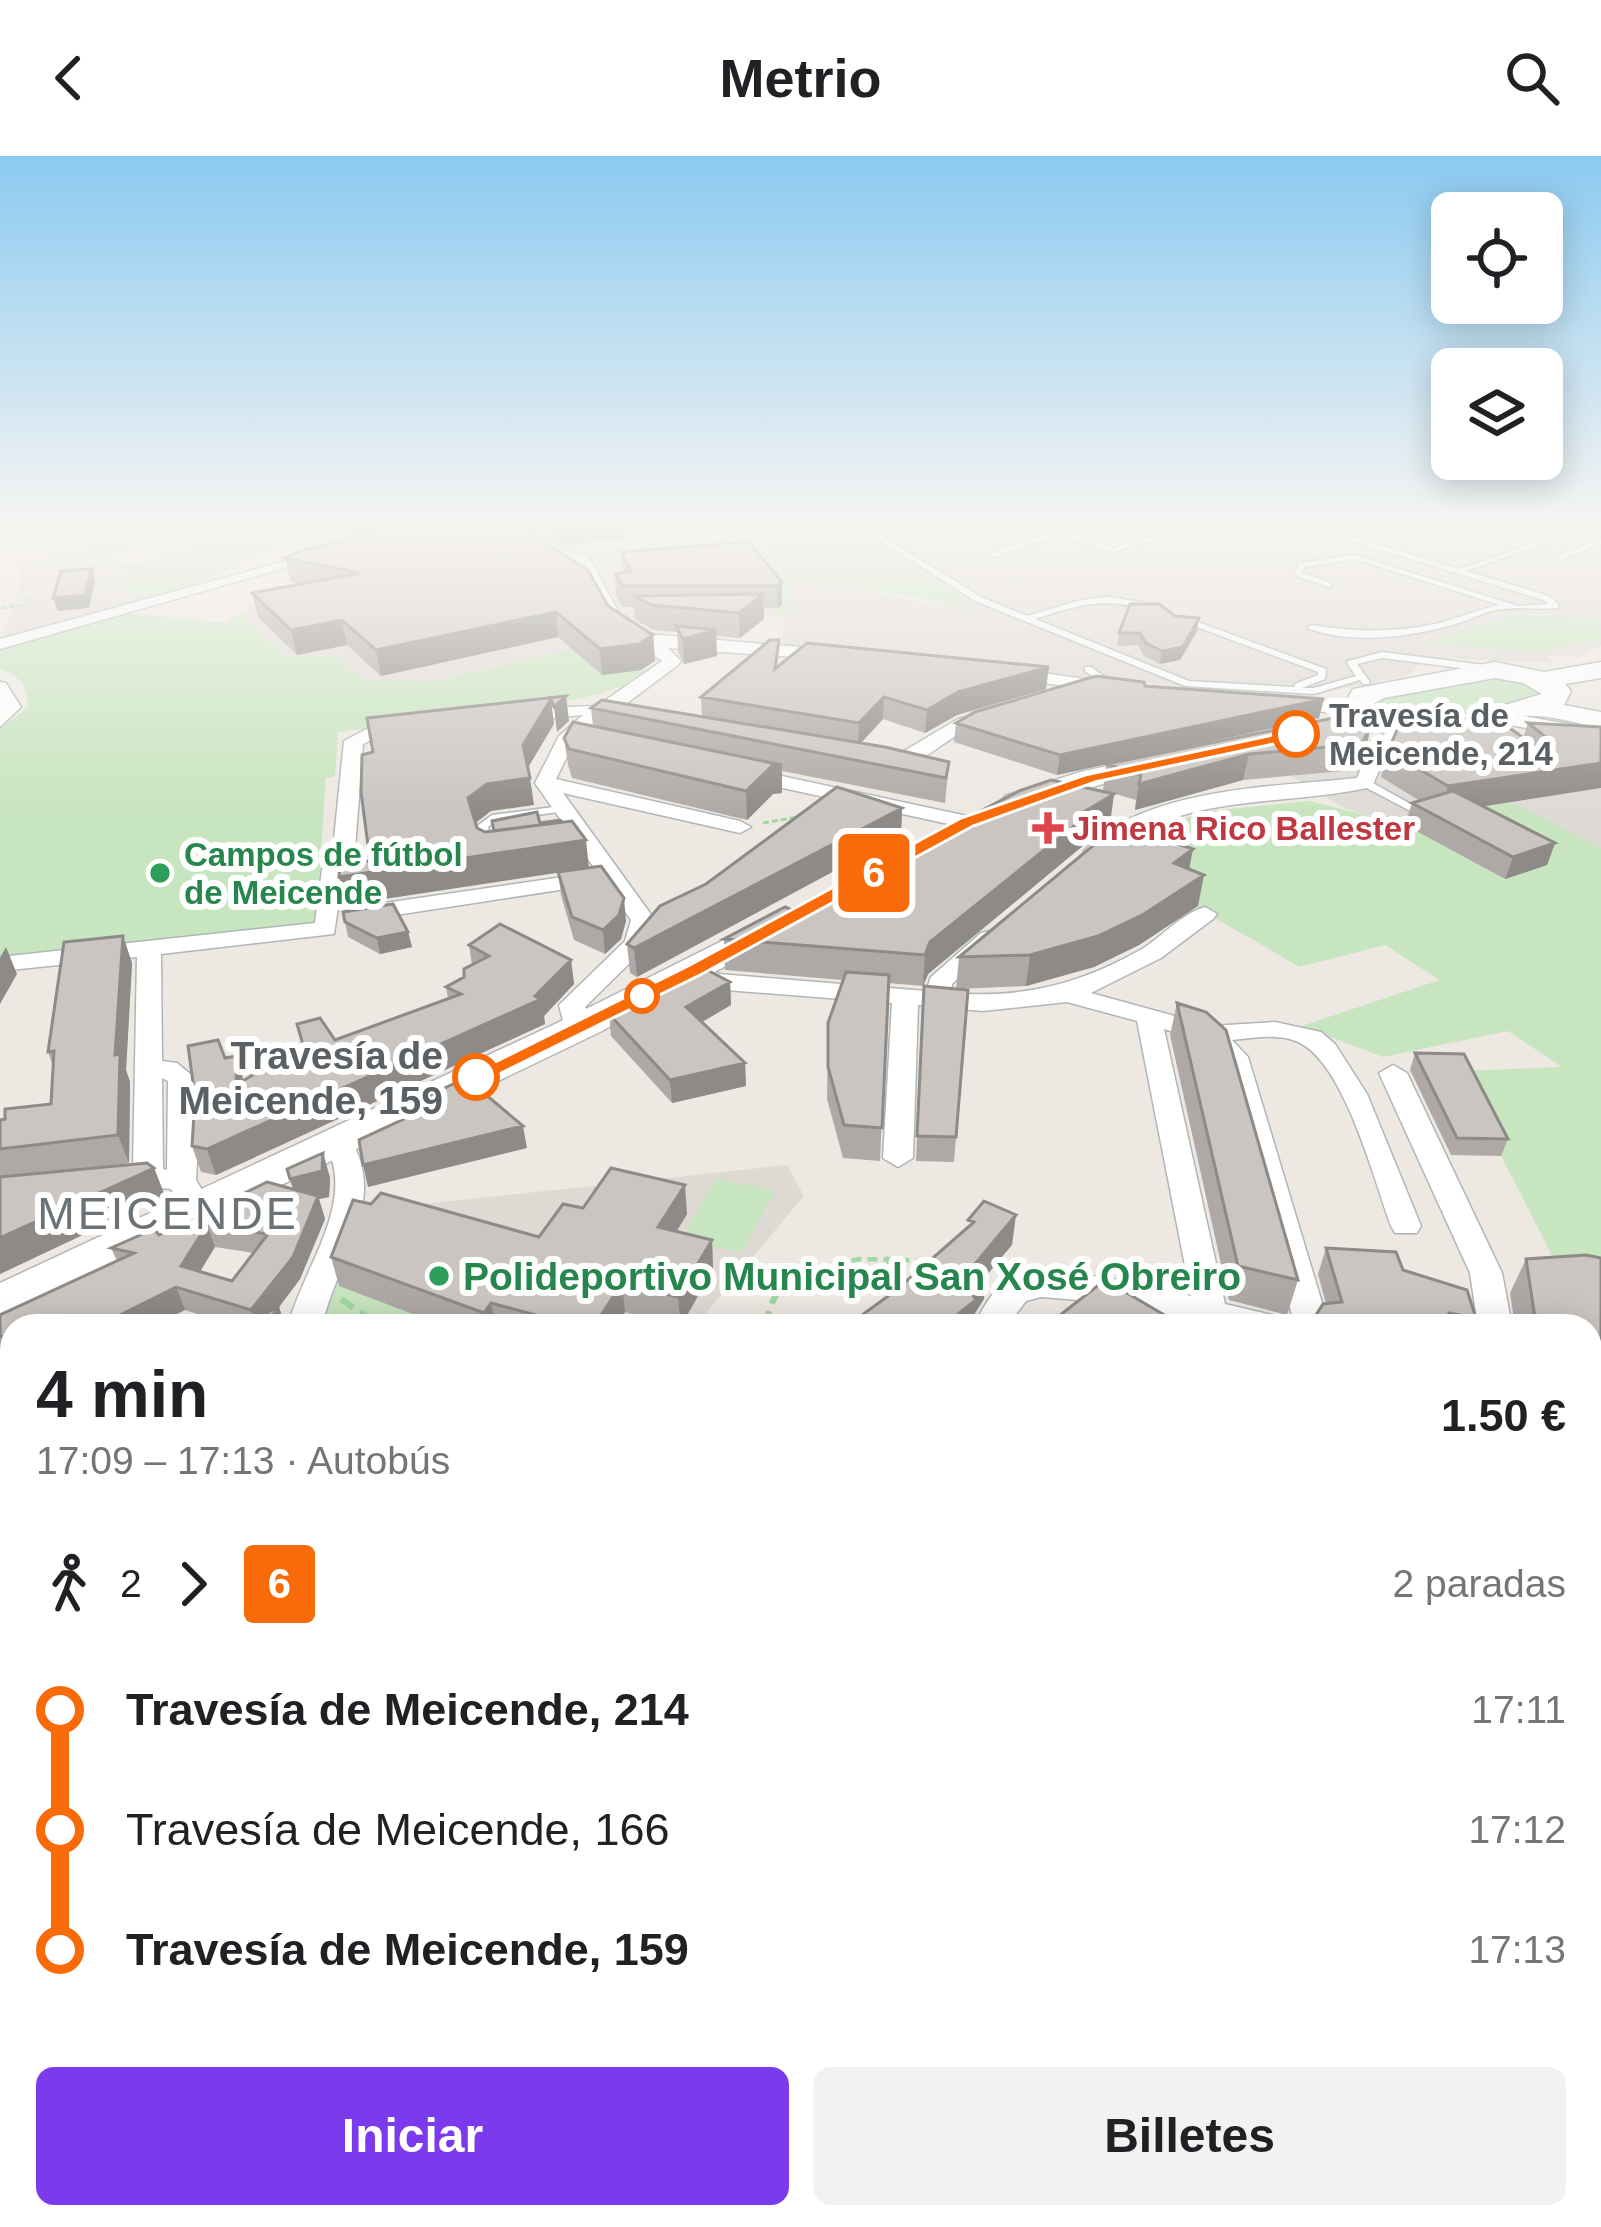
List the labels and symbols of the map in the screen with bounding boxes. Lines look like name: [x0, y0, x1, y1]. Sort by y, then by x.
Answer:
place label: Travesía de Meicende, 214: [1329, 697, 1553, 772]
marker: Travesía de Meicende, 214: [1274, 712, 1318, 756]
place label: Jimena Rico Ballester: [1072, 810, 1415, 847]
marker: Jimena Rico Ballester: [1035, 815, 1061, 841]
line badge: 6: [835, 834, 913, 912]
place label: Campos de fútbol de Meicende: [184, 836, 463, 911]
marker: Campos de fútbol de Meicende: [147, 860, 173, 886]
unlabelled marker: [626, 980, 658, 1012]
place label: Travesía de Meicende, 159: [179, 1034, 443, 1122]
marker: Travesía de Meicende, 159: [454, 1055, 498, 1099]
district label: MEICENDE: [37, 1188, 299, 1239]
place label: Polideportivo Municipal San Xosé Obreiro: [463, 1255, 1241, 1298]
marker: Polideportivo Municipal San Xosé Obreiro: [426, 1263, 452, 1289]

